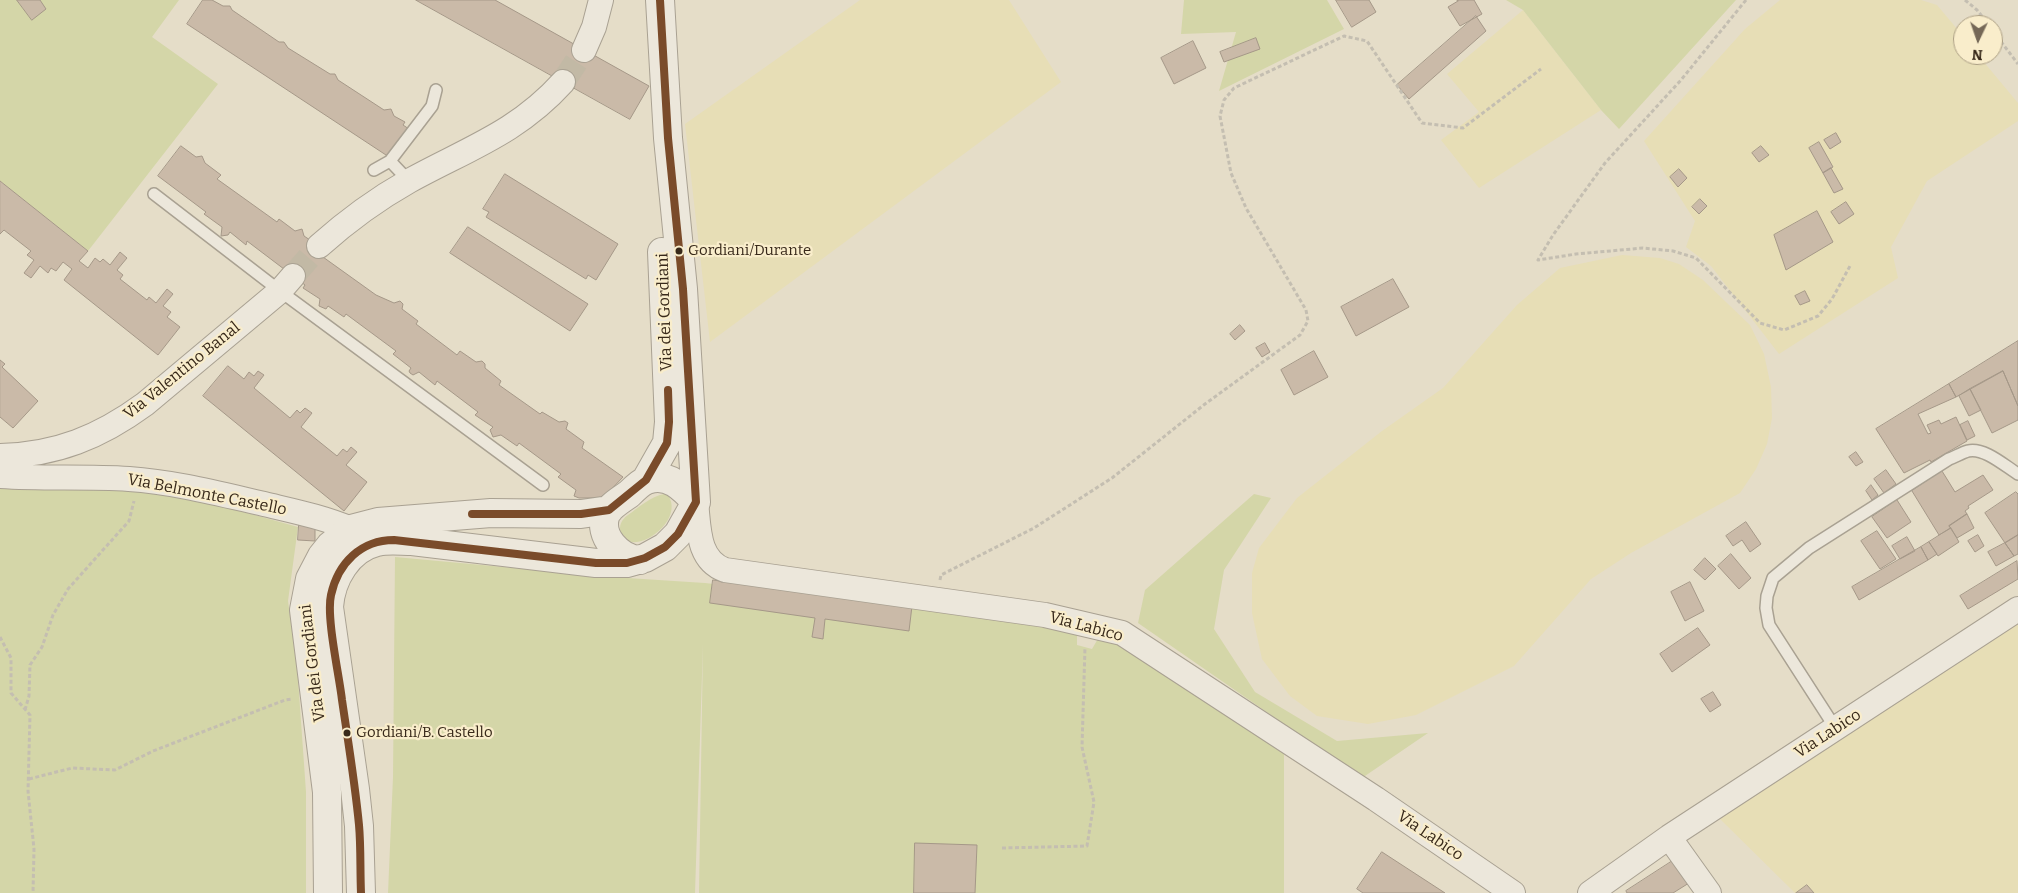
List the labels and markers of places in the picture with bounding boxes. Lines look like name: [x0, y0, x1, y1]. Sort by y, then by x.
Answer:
place label: Gordiani/Durante: [688, 242, 811, 260]
marker: Gordiani/Durante: [674, 246, 684, 256]
place label: Gordiani/B. Castello: [356, 724, 493, 742]
marker: Gordiani/B. Castello: [342, 728, 352, 738]

